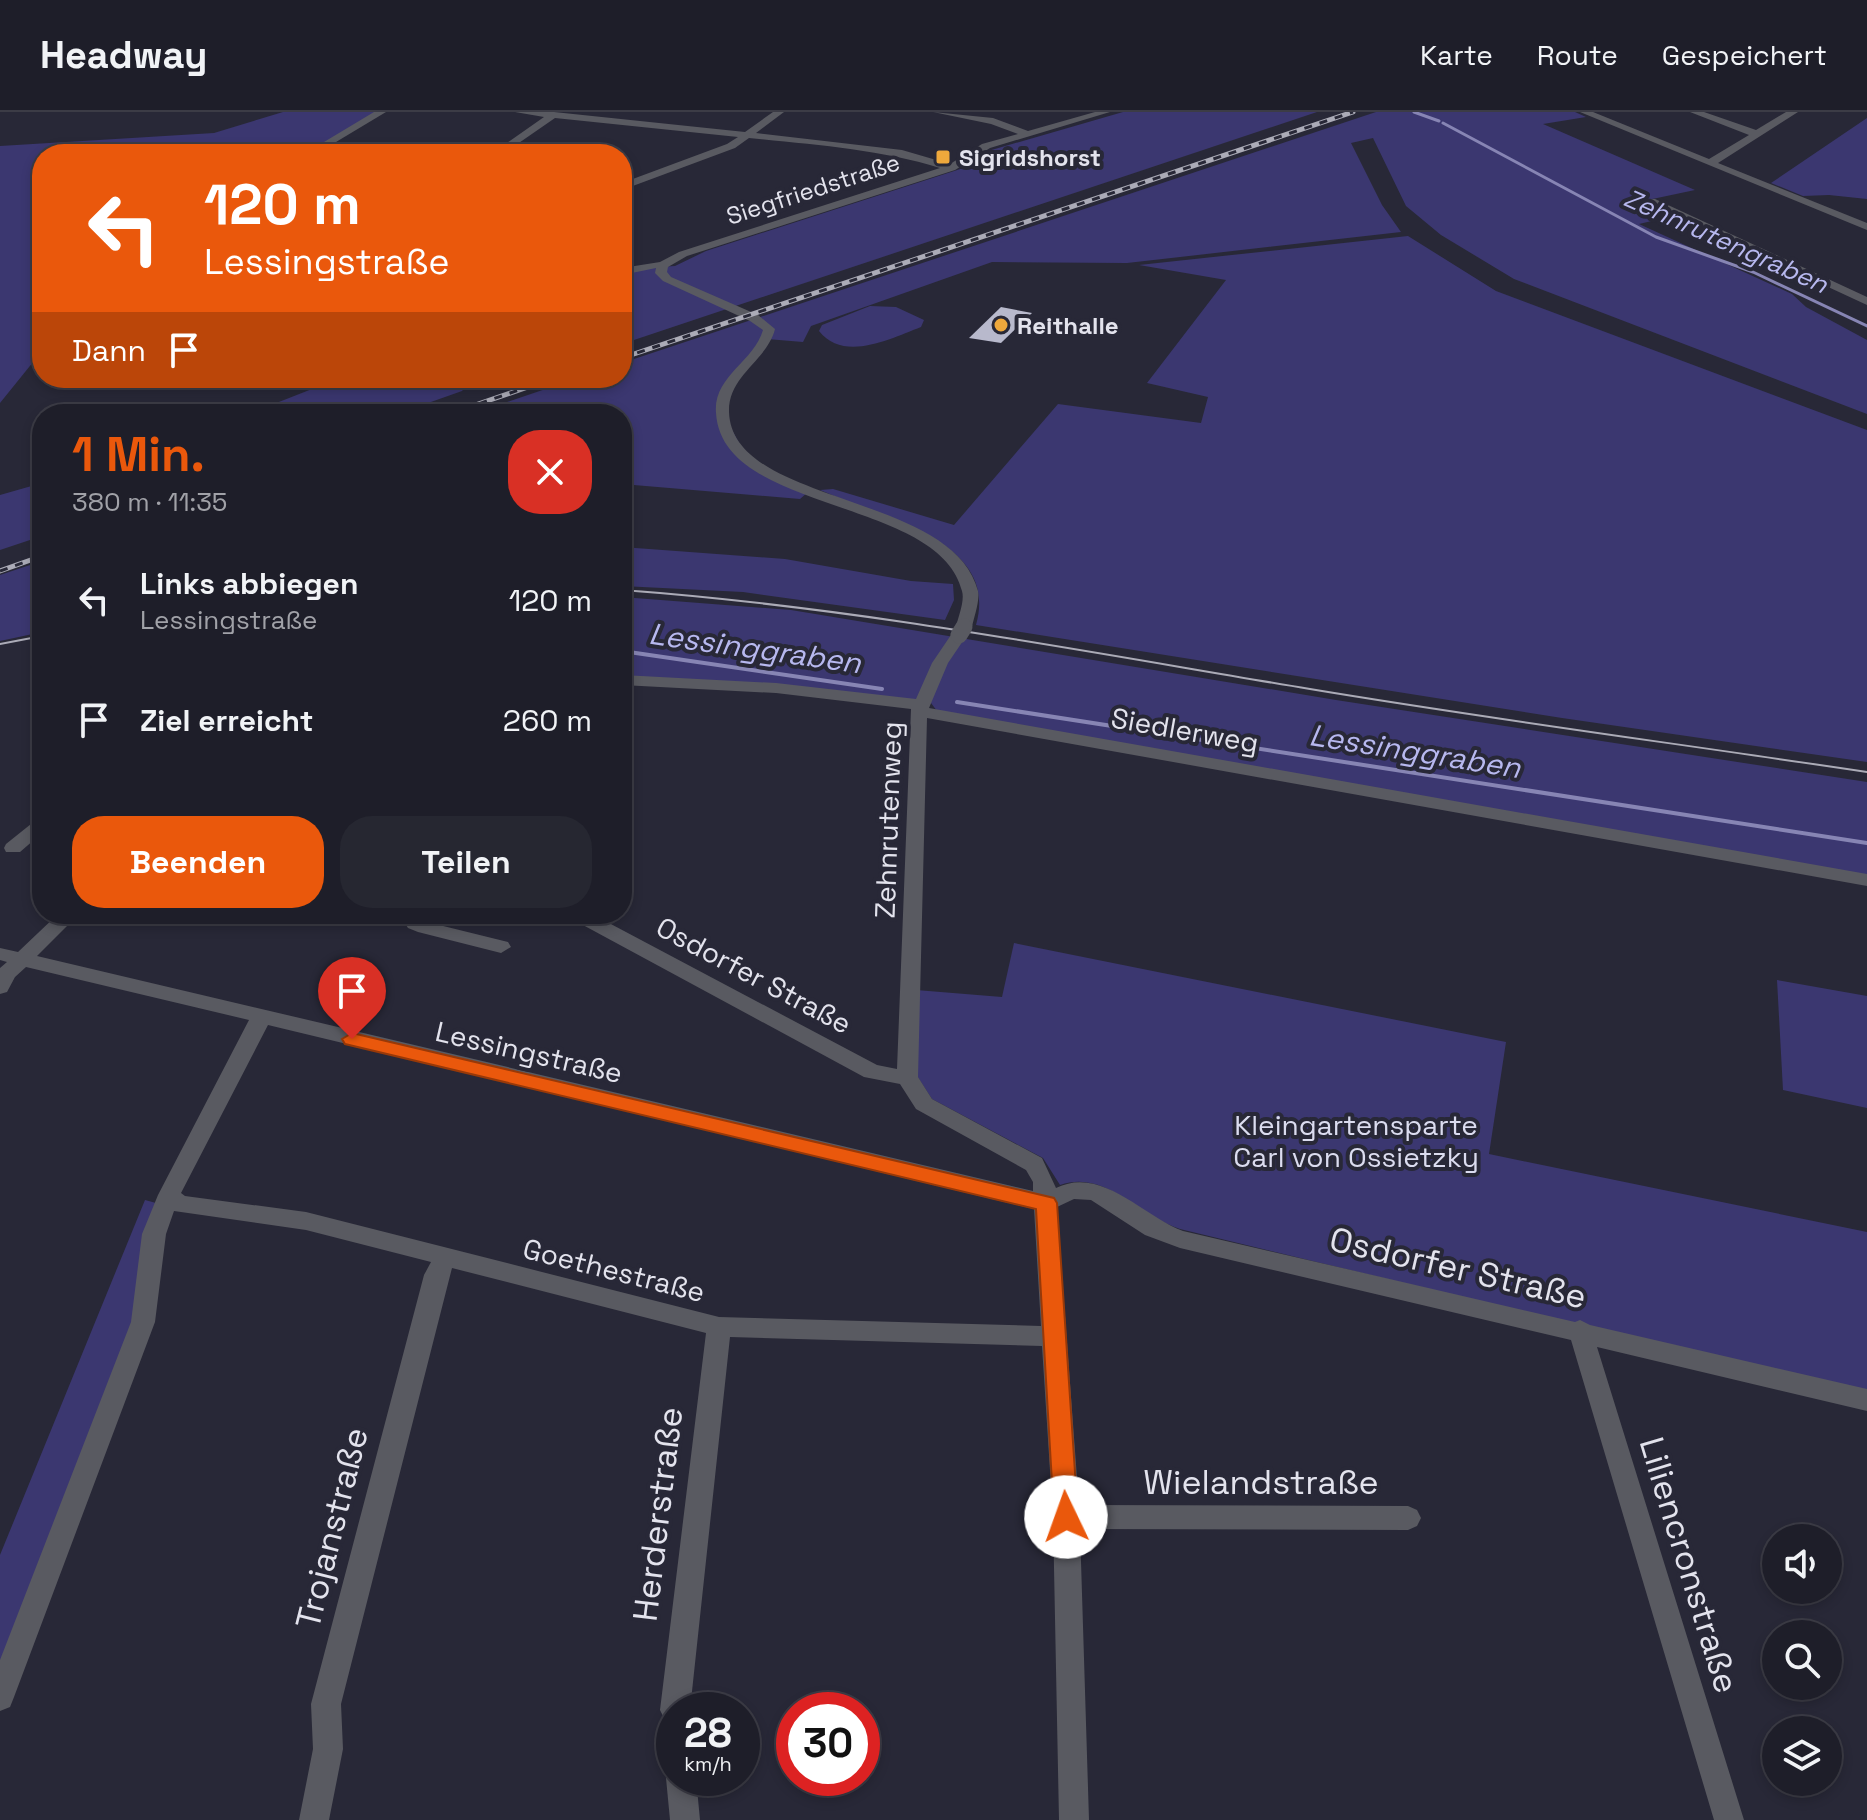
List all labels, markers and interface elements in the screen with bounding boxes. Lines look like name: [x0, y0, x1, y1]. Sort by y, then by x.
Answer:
text: Headway: [40, 31, 207, 79]
text: Karte: [1420, 37, 1493, 73]
text: Route: [1537, 37, 1618, 73]
text: Gespeichert: [1662, 37, 1827, 73]
place label: Sigridshorst: [959, 142, 1101, 173]
street label: Siegfriedstraße: [722, 146, 904, 232]
marker: Sigridshorst: [934, 148, 952, 166]
text: 120 m: [204, 169, 361, 240]
icon: left: [72, 176, 176, 280]
water label: Zehnrutengraben: [1619, 181, 1834, 302]
text: Lessingstraße: [204, 239, 450, 285]
place label: Reithalle: [1017, 310, 1119, 341]
marker: Reithalle: [992, 316, 1010, 334]
icon: arrive: [162, 328, 206, 372]
text: Dann: [72, 331, 146, 370]
text: 1 Min.: [72, 424, 205, 485]
button: close: [508, 430, 592, 514]
text: 380 m · 11:35: [72, 485, 227, 519]
text: Links abbiegen: [140, 564, 358, 603]
icon: left: [72, 578, 116, 622]
text: 120 m: [509, 581, 592, 620]
text: Lessingstraße: [140, 603, 317, 637]
water label: Lessinggraben: [647, 614, 864, 682]
icon: arrive: [72, 698, 116, 742]
street label: Siedlerweg: [1108, 699, 1262, 761]
text: Ziel erreicht: [140, 701, 313, 740]
text: 260 m: [503, 701, 592, 740]
water label: Lessinggraben: [1307, 715, 1524, 787]
street label: Zehnrutenweg: [867, 721, 909, 919]
button: Beenden: [72, 816, 324, 908]
button: Teilen: [340, 816, 592, 908]
street label: Osdorfer Straße: [650, 908, 858, 1042]
pin: [318, 957, 386, 1039]
icon: arrive: [330, 969, 374, 1013]
street label: Lessingstraße: [432, 1013, 626, 1091]
park label: Kleingartensparte Carl von Ossietzky: [1233, 1107, 1479, 1175]
street label: Osdorfer Straße: [1326, 1218, 1590, 1318]
street label: Goethestraße: [519, 1230, 709, 1310]
street label: Herderstraße: [624, 1404, 692, 1624]
street label: Trojanstraße: [286, 1423, 378, 1633]
street label: Liliencronstraße: [1630, 1432, 1748, 1698]
street label: Wielandstraße: [1143, 1461, 1379, 1504]
position arrow: [1024, 1475, 1108, 1559]
map controls: [1762, 1524, 1842, 1796]
button: sound: [1762, 1524, 1842, 1604]
button: search: [1762, 1620, 1842, 1700]
speed limit sign: 30: [776, 1692, 880, 1796]
text: 28: [684, 1708, 732, 1759]
button: layers: [1762, 1716, 1842, 1796]
text: km/h: [684, 1751, 732, 1777]

